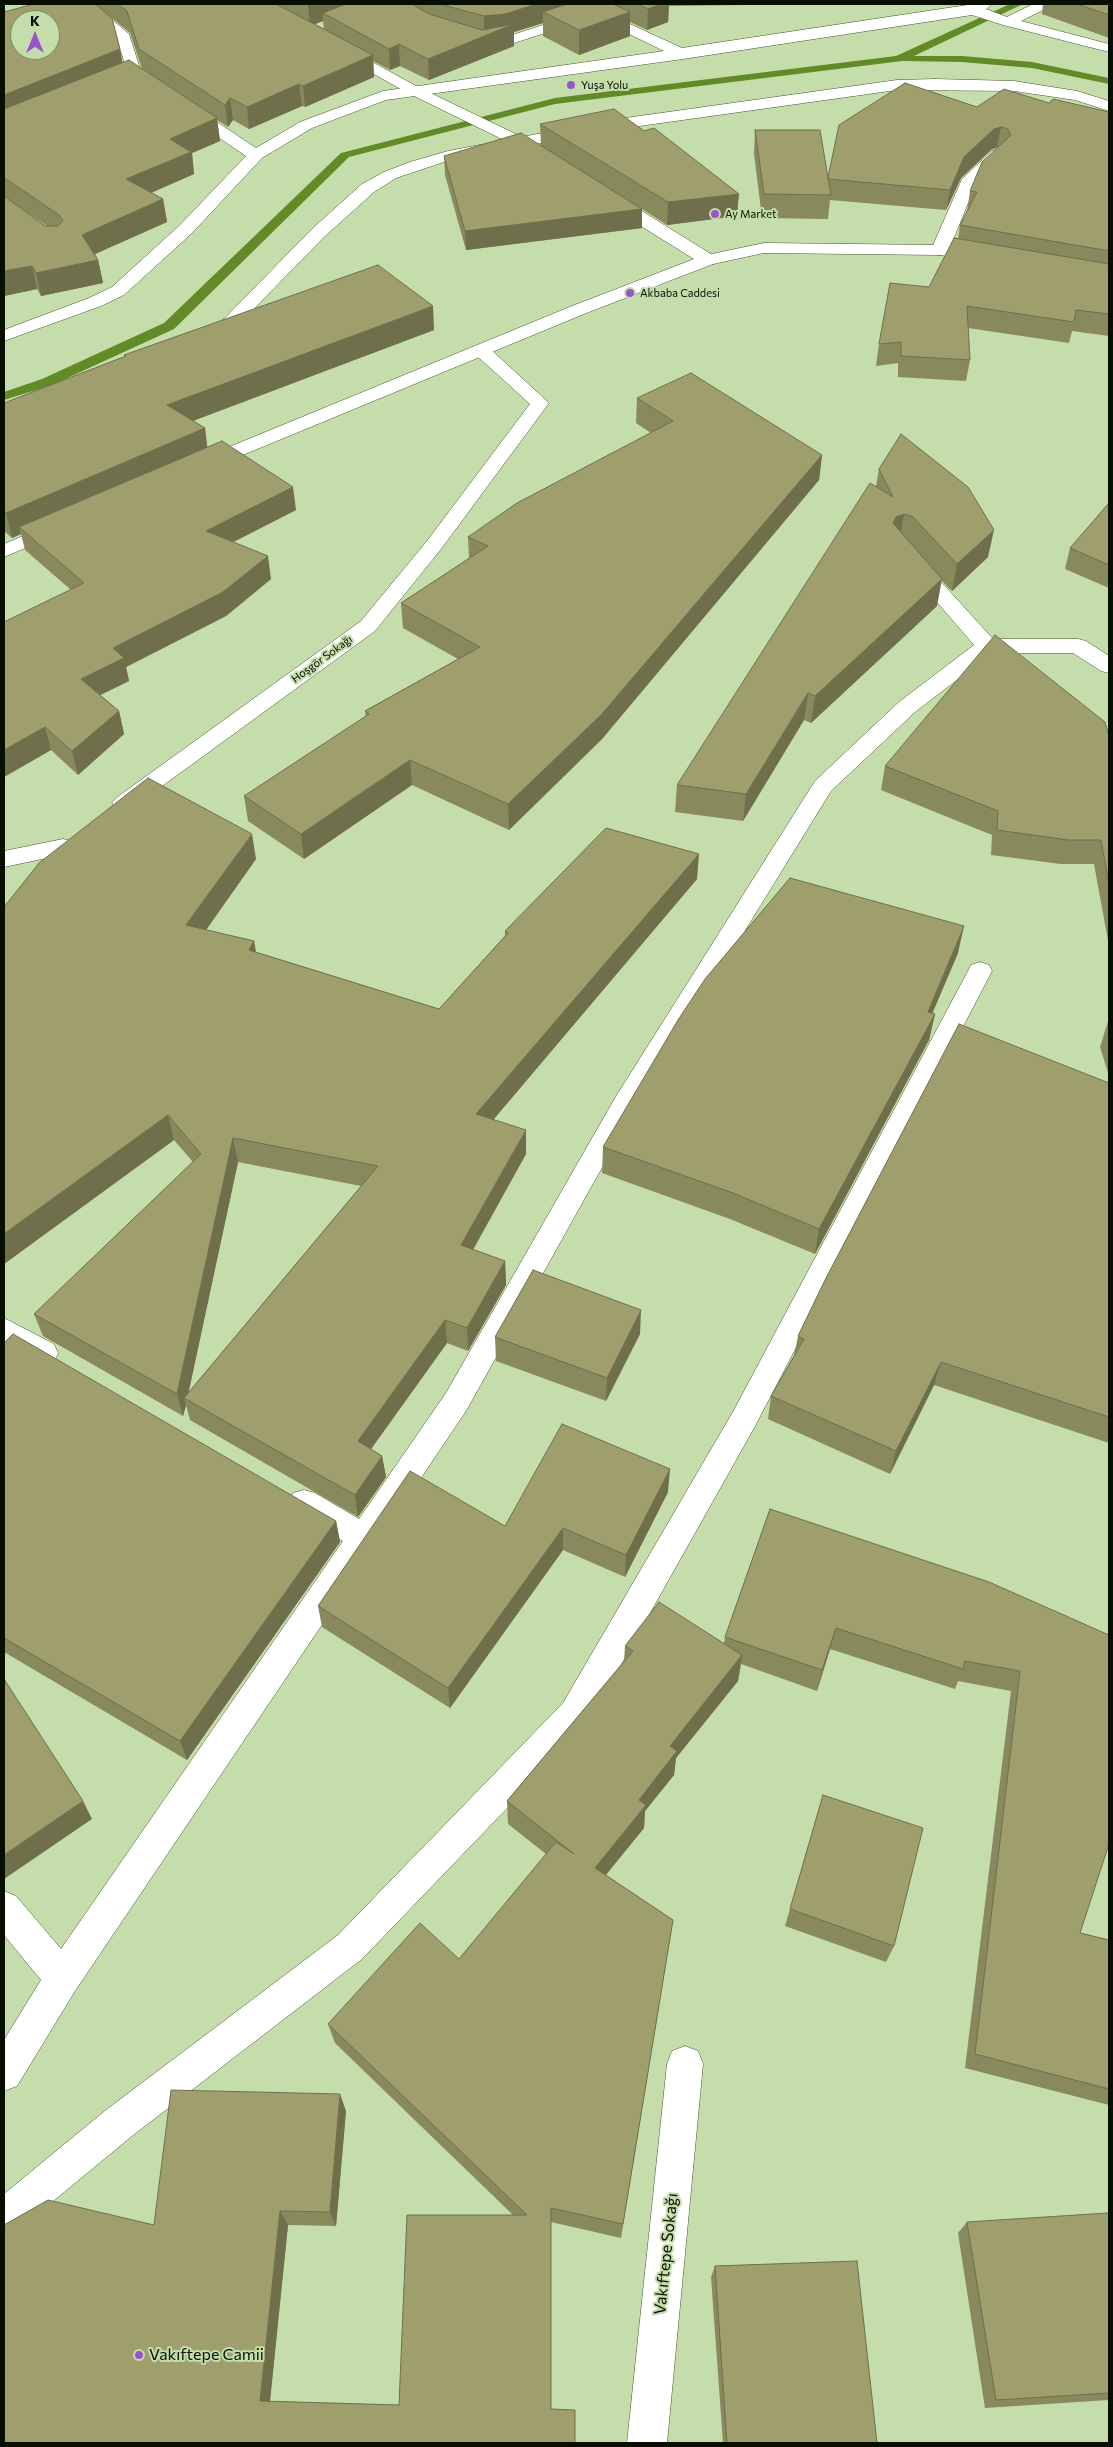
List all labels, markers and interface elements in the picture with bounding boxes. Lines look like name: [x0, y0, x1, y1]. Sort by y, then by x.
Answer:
north arrow: [10, 10, 60, 60]
text: K: [30, 12, 40, 29]
place label: Yuşa Yolu: [581, 78, 628, 92]
marker: Yuşa Yolu: [565, 79, 577, 91]
place label: Ay Market: [725, 207, 776, 221]
marker: Ay Market: [709, 208, 721, 220]
place label: Akbaba Caddesi: [640, 286, 720, 300]
marker: Akbaba Caddesi: [624, 287, 636, 299]
street label: Hoşgör Sokağı: [289, 632, 355, 686]
street label: Vakıftepe Sokağı: [650, 2192, 682, 2316]
place label: Vakıftepe Camii: [149, 2345, 264, 2365]
marker: Vakıftepe Camii: [133, 2349, 145, 2361]

